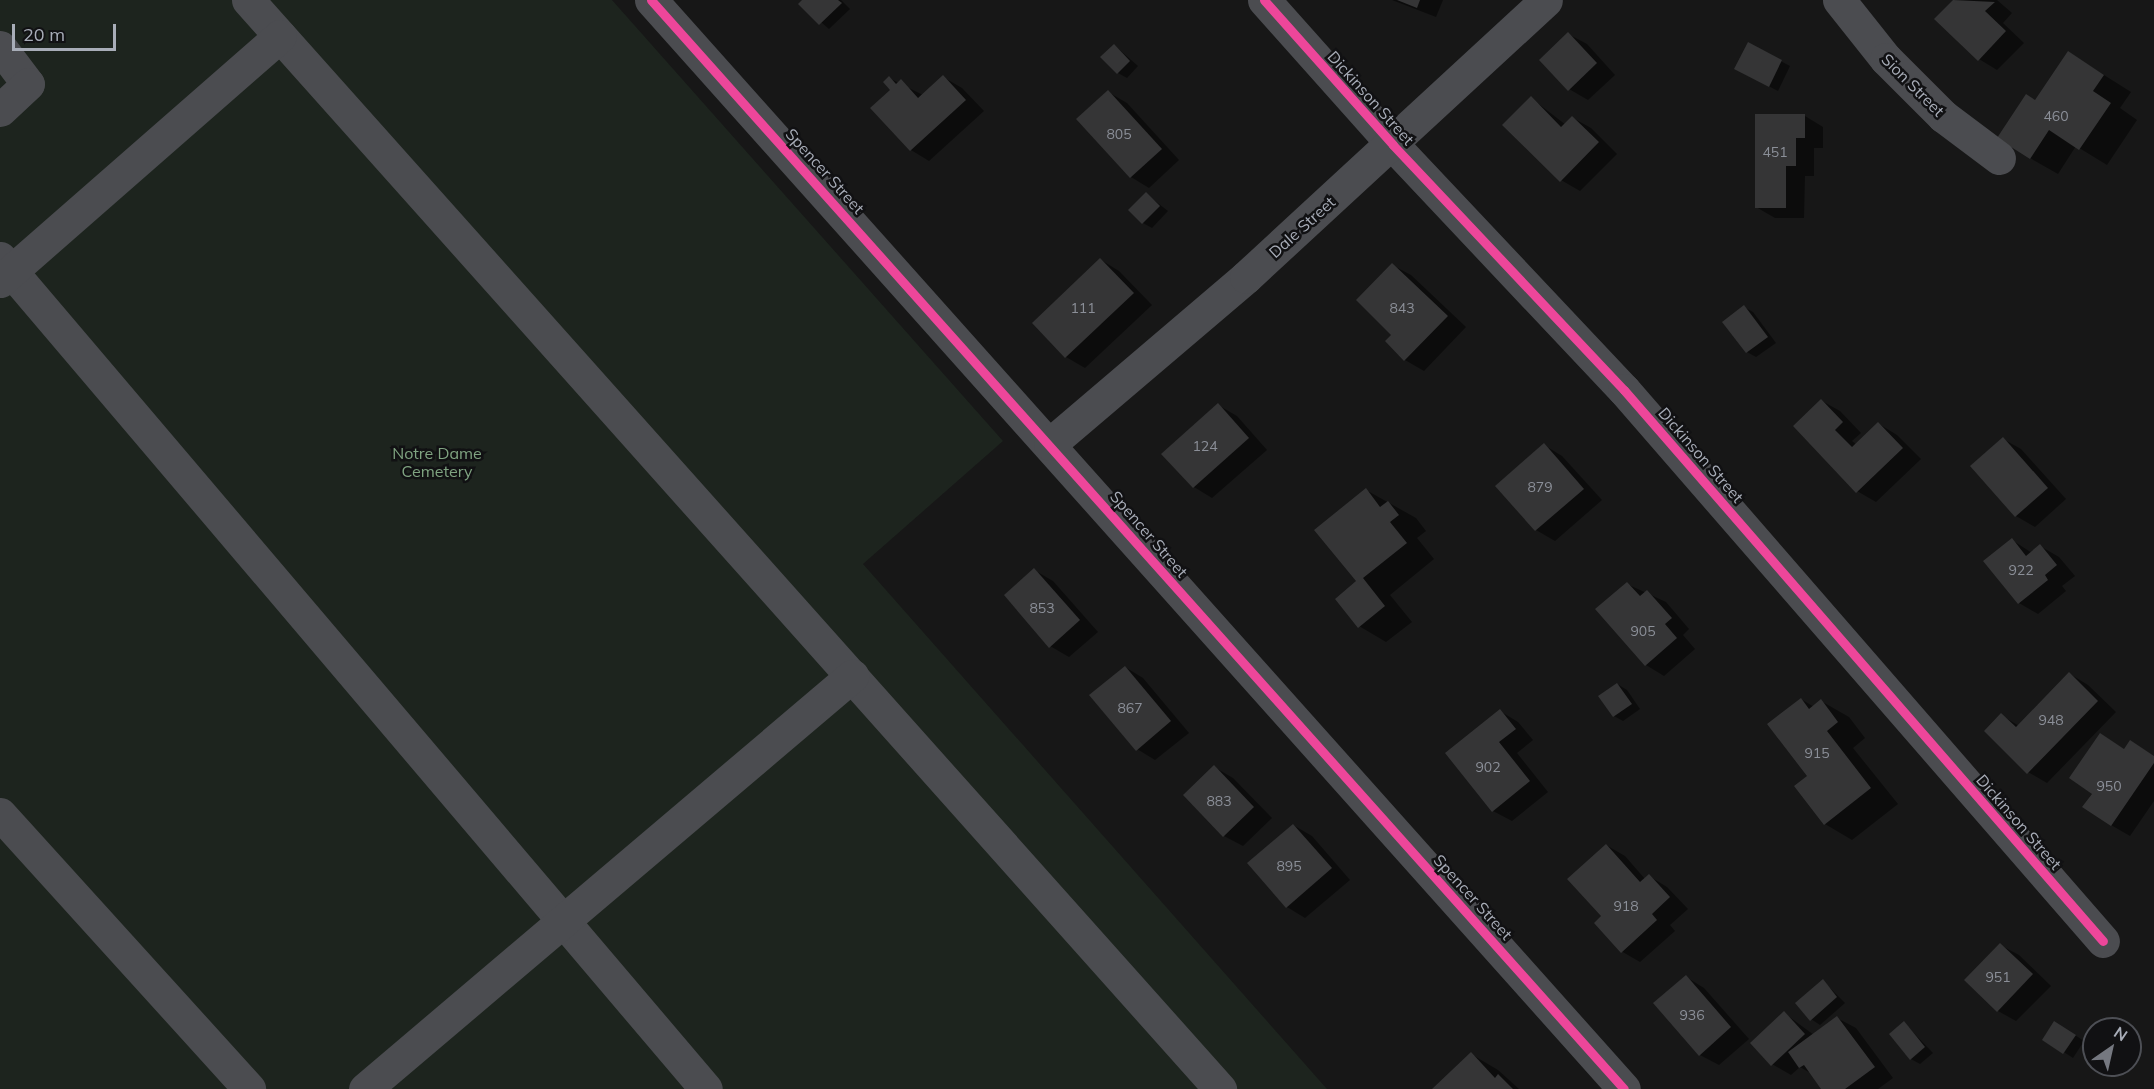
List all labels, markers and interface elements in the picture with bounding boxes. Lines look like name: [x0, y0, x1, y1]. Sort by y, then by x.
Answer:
scale bar: [15, 12, 118, 50]
text: 20 m: [23, 23, 65, 46]
street label: Dickinson Street: [1324, 47, 1418, 149]
street label: Sion Street: [1878, 50, 1948, 120]
house number: 460: [2043, 108, 2069, 124]
street label: Spencer Street: [782, 124, 868, 218]
house number: 805: [1106, 126, 1132, 142]
house number: 451: [1762, 144, 1788, 160]
street label: Dale Street: [1265, 192, 1339, 262]
house number: 111: [1070, 300, 1096, 316]
house number: 843: [1389, 300, 1415, 316]
street label: Dickinson Street: [1654, 403, 1748, 507]
house number: 124: [1192, 438, 1218, 454]
park label: Notre Dame Cemetery: [392, 443, 482, 481]
house number: 879: [1527, 479, 1553, 495]
street label: Spencer Street: [1106, 487, 1192, 581]
house number: 922: [2008, 562, 2034, 578]
house number: 853: [1029, 600, 1055, 616]
house number: 905: [1630, 623, 1656, 639]
house number: 867: [1117, 700, 1143, 716]
house number: 948: [2038, 712, 2064, 728]
house number: 915: [1804, 745, 1830, 761]
house number: 902: [1475, 759, 1501, 775]
street label: Dickinson Street: [1972, 770, 2066, 874]
house number: 950: [2096, 778, 2122, 794]
house number: 883: [1206, 793, 1232, 809]
street label: Spencer Street: [1430, 850, 1516, 944]
house number: 895: [1276, 858, 1302, 874]
house number: 918: [1613, 898, 1639, 914]
house number: 951: [1985, 969, 2011, 985]
house number: 936: [1679, 1007, 1705, 1023]
north arrow: [2082, 1017, 2142, 1077]
text: N: [2110, 1022, 2132, 1045]

